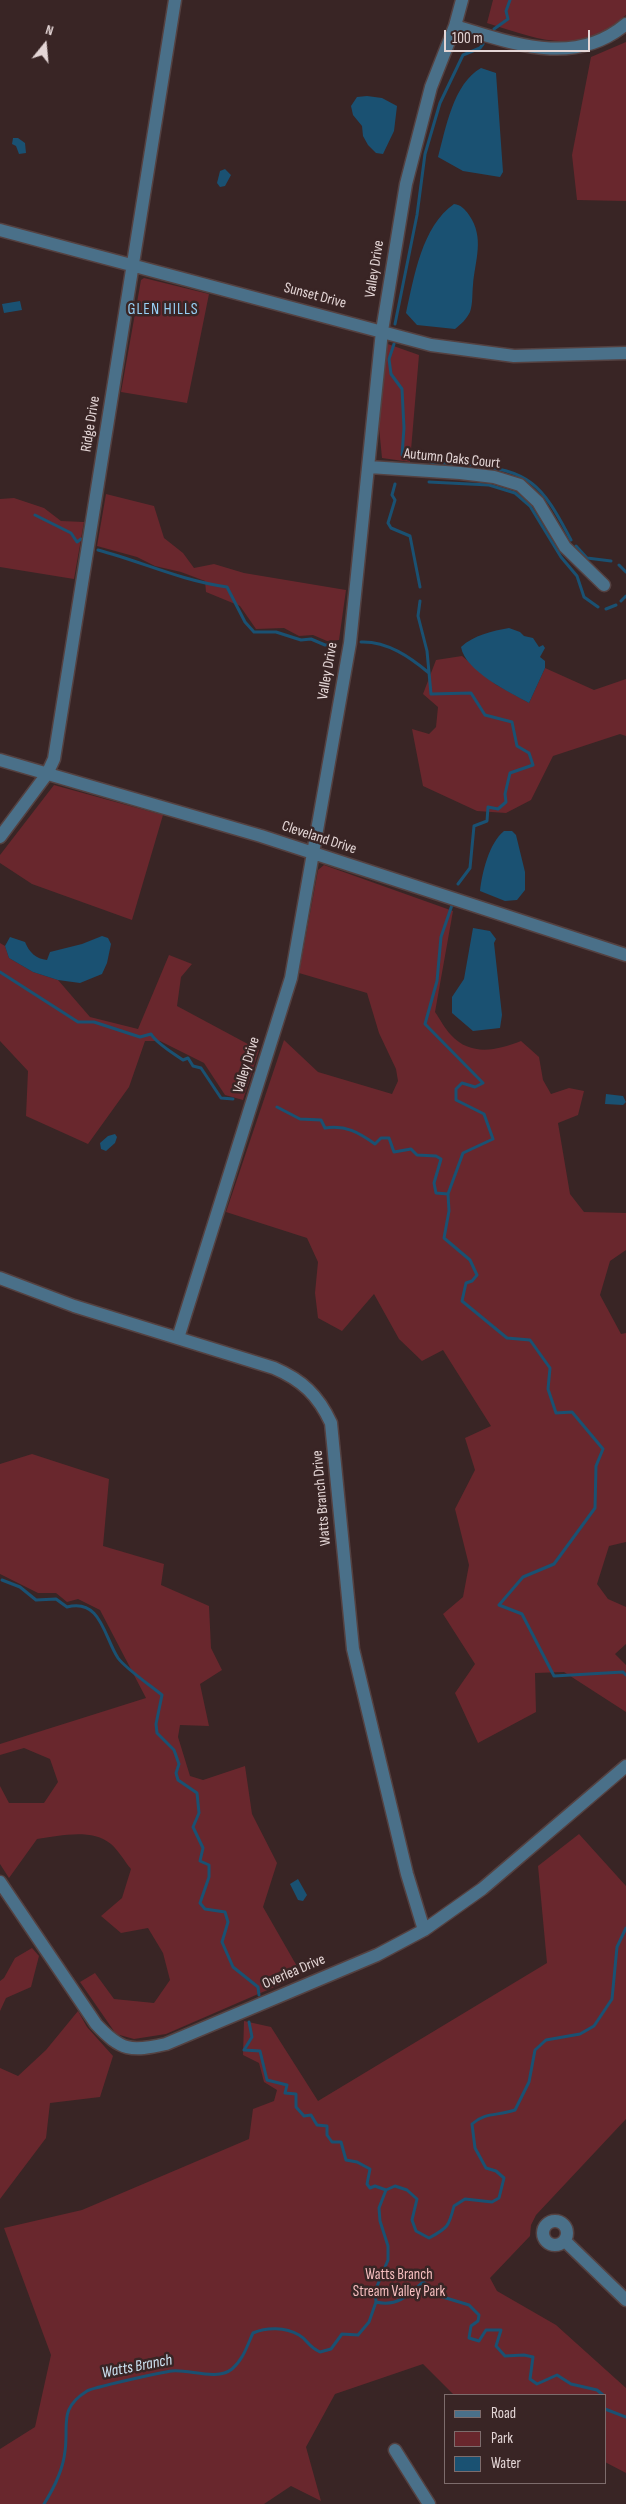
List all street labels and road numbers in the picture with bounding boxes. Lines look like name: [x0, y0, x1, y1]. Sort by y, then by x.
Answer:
street label: Valley Drive: [362, 239, 388, 299]
street label: Sunset Drive: [282, 279, 348, 313]
street label: Ridge Drive: [78, 395, 104, 453]
street label: Autumn Oaks Court: [403, 445, 501, 473]
street label: Valley Drive: [314, 641, 342, 701]
street label: Cleveland Drive: [279, 817, 359, 859]
street label: Valley Drive: [230, 1035, 264, 1095]
street label: Watts Branch Drive: [309, 1449, 335, 1547]
street label: Overlea Drive: [260, 1951, 328, 1993]

